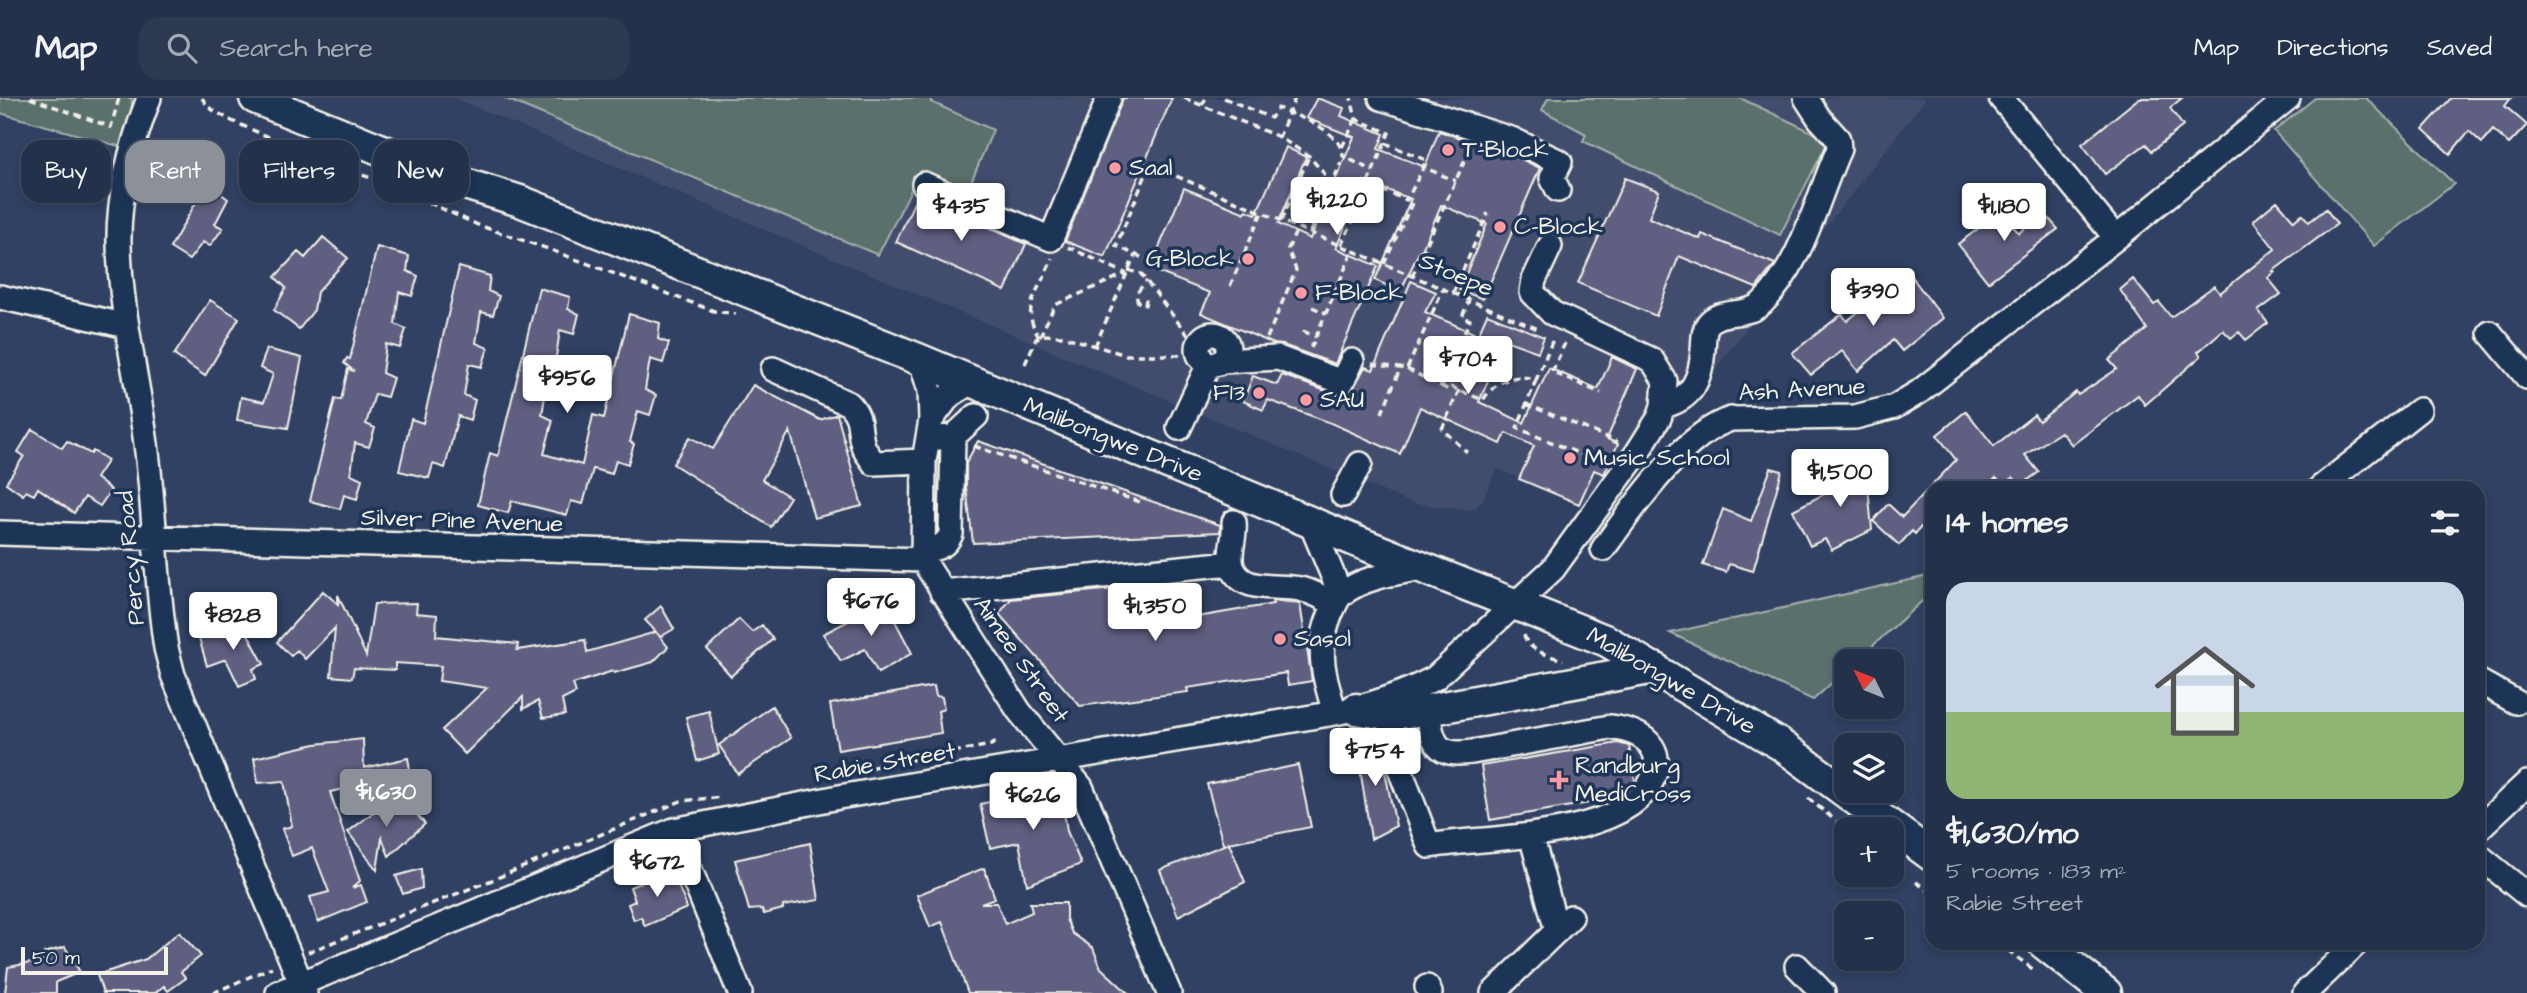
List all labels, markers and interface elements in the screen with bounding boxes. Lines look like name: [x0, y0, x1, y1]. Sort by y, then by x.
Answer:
search box: [139, 17, 629, 80]
text: Map: [35, 25, 97, 71]
icon: search: [163, 29, 201, 67]
text: Search here: [219, 30, 373, 66]
text: Map: [2194, 31, 2239, 65]
text: Directions: [2277, 31, 2389, 65]
text: Saved: [2427, 31, 2492, 65]
place label: T-Block: [1462, 133, 1549, 167]
chip: Buy: [21, 140, 111, 203]
chip: Rent: [125, 140, 225, 203]
chip: Filters: [239, 140, 359, 203]
chip: New: [373, 140, 469, 203]
marker: T-Block: [1440, 142, 1456, 158]
place label: Saal: [1129, 151, 1173, 185]
marker: Saal: [1107, 160, 1123, 176]
pin: $1,220: [1280, 178, 1394, 237]
pin: $435: [920, 184, 1002, 243]
text: $1,220: [1307, 184, 1367, 216]
pin: $1,180: [1947, 184, 2061, 243]
text: $435: [933, 190, 989, 222]
text: $1,180: [1978, 190, 2030, 222]
place label: C-Block: [1514, 210, 1603, 244]
marker: C-Block: [1492, 219, 1508, 235]
place label: G-Block: [1146, 242, 1234, 276]
street label: Stoepe: [1413, 244, 1499, 306]
marker: G-Block: [1240, 251, 1256, 267]
pin: $390: [1832, 268, 1914, 328]
text: $390: [1847, 275, 1899, 307]
place label: F-Block: [1315, 276, 1404, 310]
marker: F-Block: [1293, 285, 1309, 301]
pin: $704: [1427, 336, 1509, 396]
text: $704: [1439, 343, 1497, 375]
pin: $956: [526, 356, 608, 415]
text: $956: [539, 362, 595, 394]
street label: Ash Avenue: [1738, 370, 1866, 410]
place label: F13: [1213, 376, 1245, 410]
place label: SAU: [1320, 383, 1364, 417]
marker: F13: [1251, 385, 1267, 401]
street label: Malibongwe Drive: [1018, 389, 1208, 492]
marker: SAU: [1298, 392, 1314, 408]
place label: Music School: [1584, 441, 1730, 475]
marker: Music School: [1562, 450, 1578, 466]
pin: $1,500: [1783, 450, 1897, 509]
text: $1,500: [1807, 456, 1873, 488]
street label: Percy Road: [108, 489, 155, 627]
street label: Silver Pine Avenue: [360, 500, 564, 542]
text: 14 homes: [1946, 502, 2069, 544]
icon: filters: [2426, 504, 2464, 542]
pin: $676: [830, 578, 912, 638]
pin: $1,350: [1098, 584, 1212, 643]
text: $676: [843, 585, 899, 617]
street label: Aimee Street: [965, 590, 1077, 730]
text: $1,350: [1124, 590, 1186, 622]
pin: $828: [192, 592, 274, 652]
text: $828: [205, 599, 261, 631]
street label: Malibongwe Drive: [1579, 619, 1762, 744]
place label: Sasol: [1294, 622, 1351, 656]
icon: home: [2142, 628, 2268, 754]
marker: Sasol: [1272, 631, 1288, 647]
north arrow: [1834, 649, 1904, 719]
map controls: [1834, 649, 1904, 971]
pin: $754: [1334, 728, 1416, 788]
button: layers: [1834, 733, 1904, 803]
street label: Rabie Street: [812, 734, 959, 792]
text: $754: [1346, 735, 1404, 767]
place label: Randburg MediCross: [1575, 749, 1692, 811]
pin: $1,630: [329, 770, 443, 829]
marker: Randburg MediCross: [1549, 770, 1569, 790]
pin: $626: [992, 772, 1074, 832]
text: $1,630: [356, 776, 416, 808]
text: $626: [1006, 779, 1060, 811]
text: $1,630/mo: [1946, 813, 2079, 855]
button: +: [1834, 817, 1904, 887]
pin: $672: [616, 840, 698, 899]
text: $672: [630, 846, 684, 878]
text: 5 rooms · 183 m²: [1946, 855, 2126, 887]
text: Rabie Street: [1946, 887, 2083, 919]
button: −: [1834, 901, 1904, 971]
scale bar: [21, 944, 168, 976]
text: 50 m: [32, 945, 80, 972]

